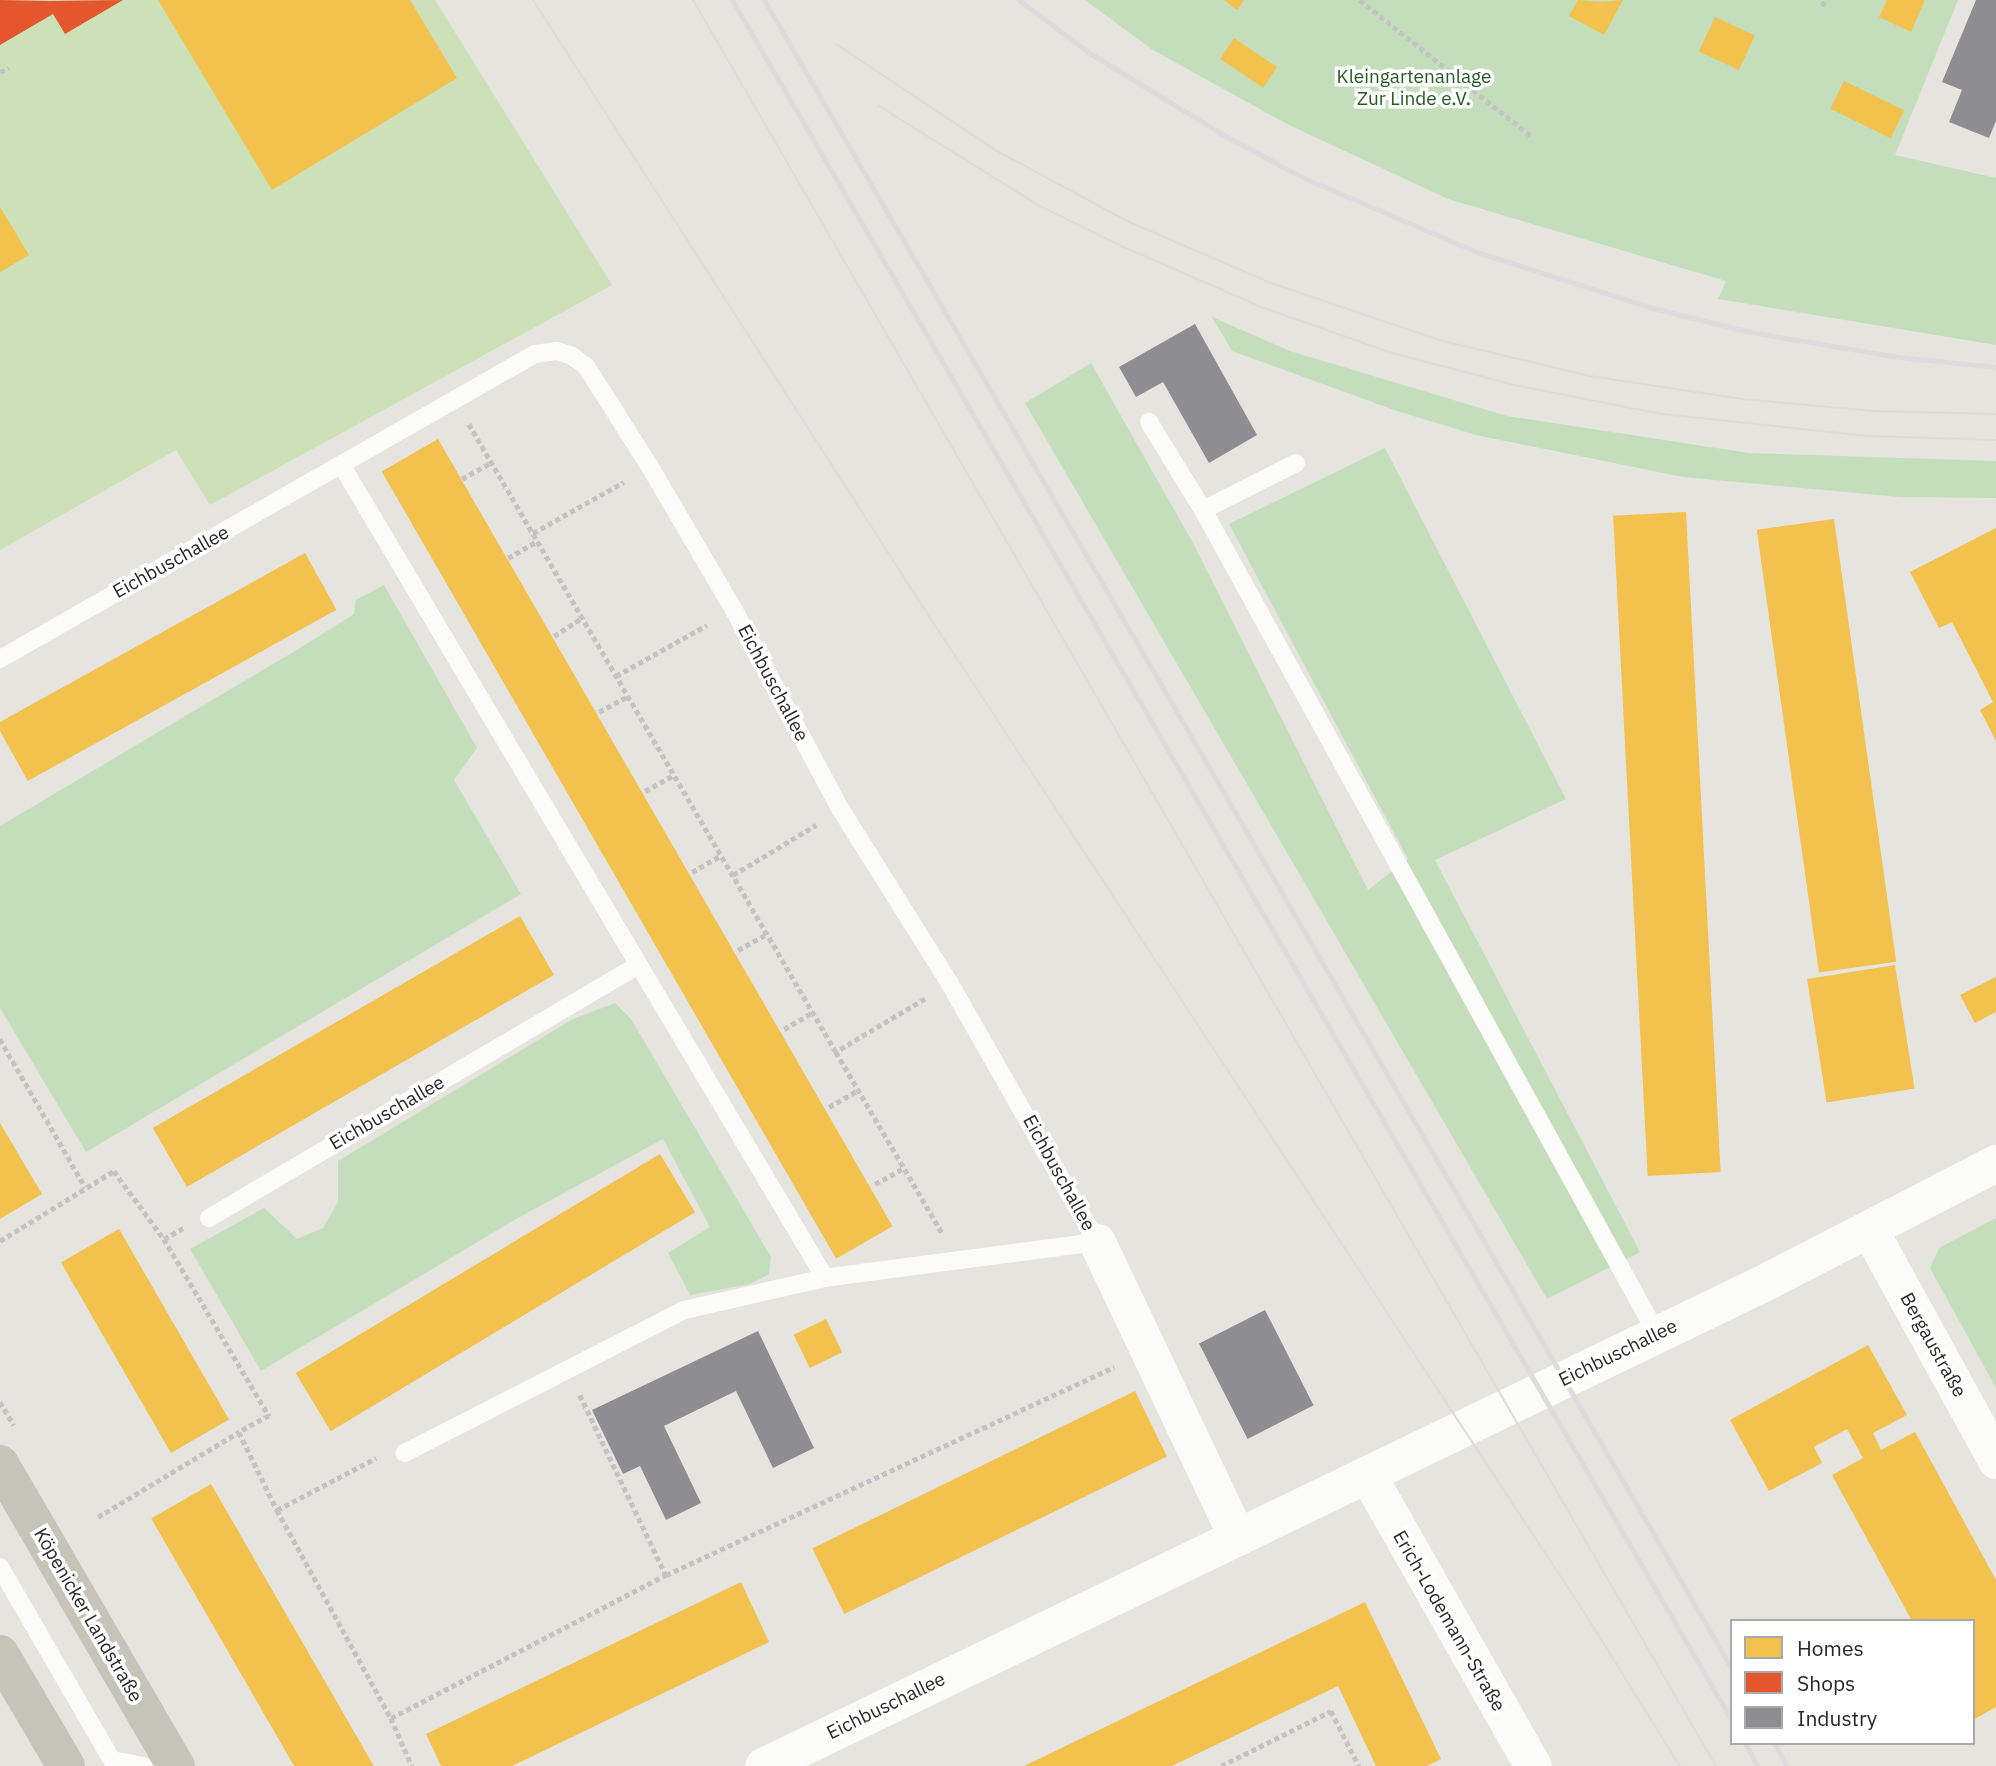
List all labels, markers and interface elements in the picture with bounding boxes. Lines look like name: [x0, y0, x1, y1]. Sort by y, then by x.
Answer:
park label: Kleingartenanlage Zur Linde e.V.: [1337, 66, 1491, 110]
street label: Eichbuschallee: [109, 521, 233, 603]
street label: Eichbuschallee: [733, 621, 813, 745]
street label: Eichbuschallee: [326, 1071, 448, 1155]
street label: Eichbuschallee: [1018, 1111, 1100, 1235]
street label: Bergaustraße: [1895, 1289, 1971, 1401]
street label: Eichbuschallee: [1555, 1315, 1681, 1391]
street label: Köpenicker Landstraße: [29, 1524, 147, 1706]
street label: Erich-Lodemann-Straße: [1388, 1527, 1510, 1715]
legend: [1730, 1619, 1975, 1745]
text: Homes: [1797, 1634, 1864, 1662]
street label: Eichbuschallee: [823, 1668, 949, 1744]
text: Shops: [1797, 1669, 1855, 1697]
text: Industry: [1797, 1704, 1877, 1732]

